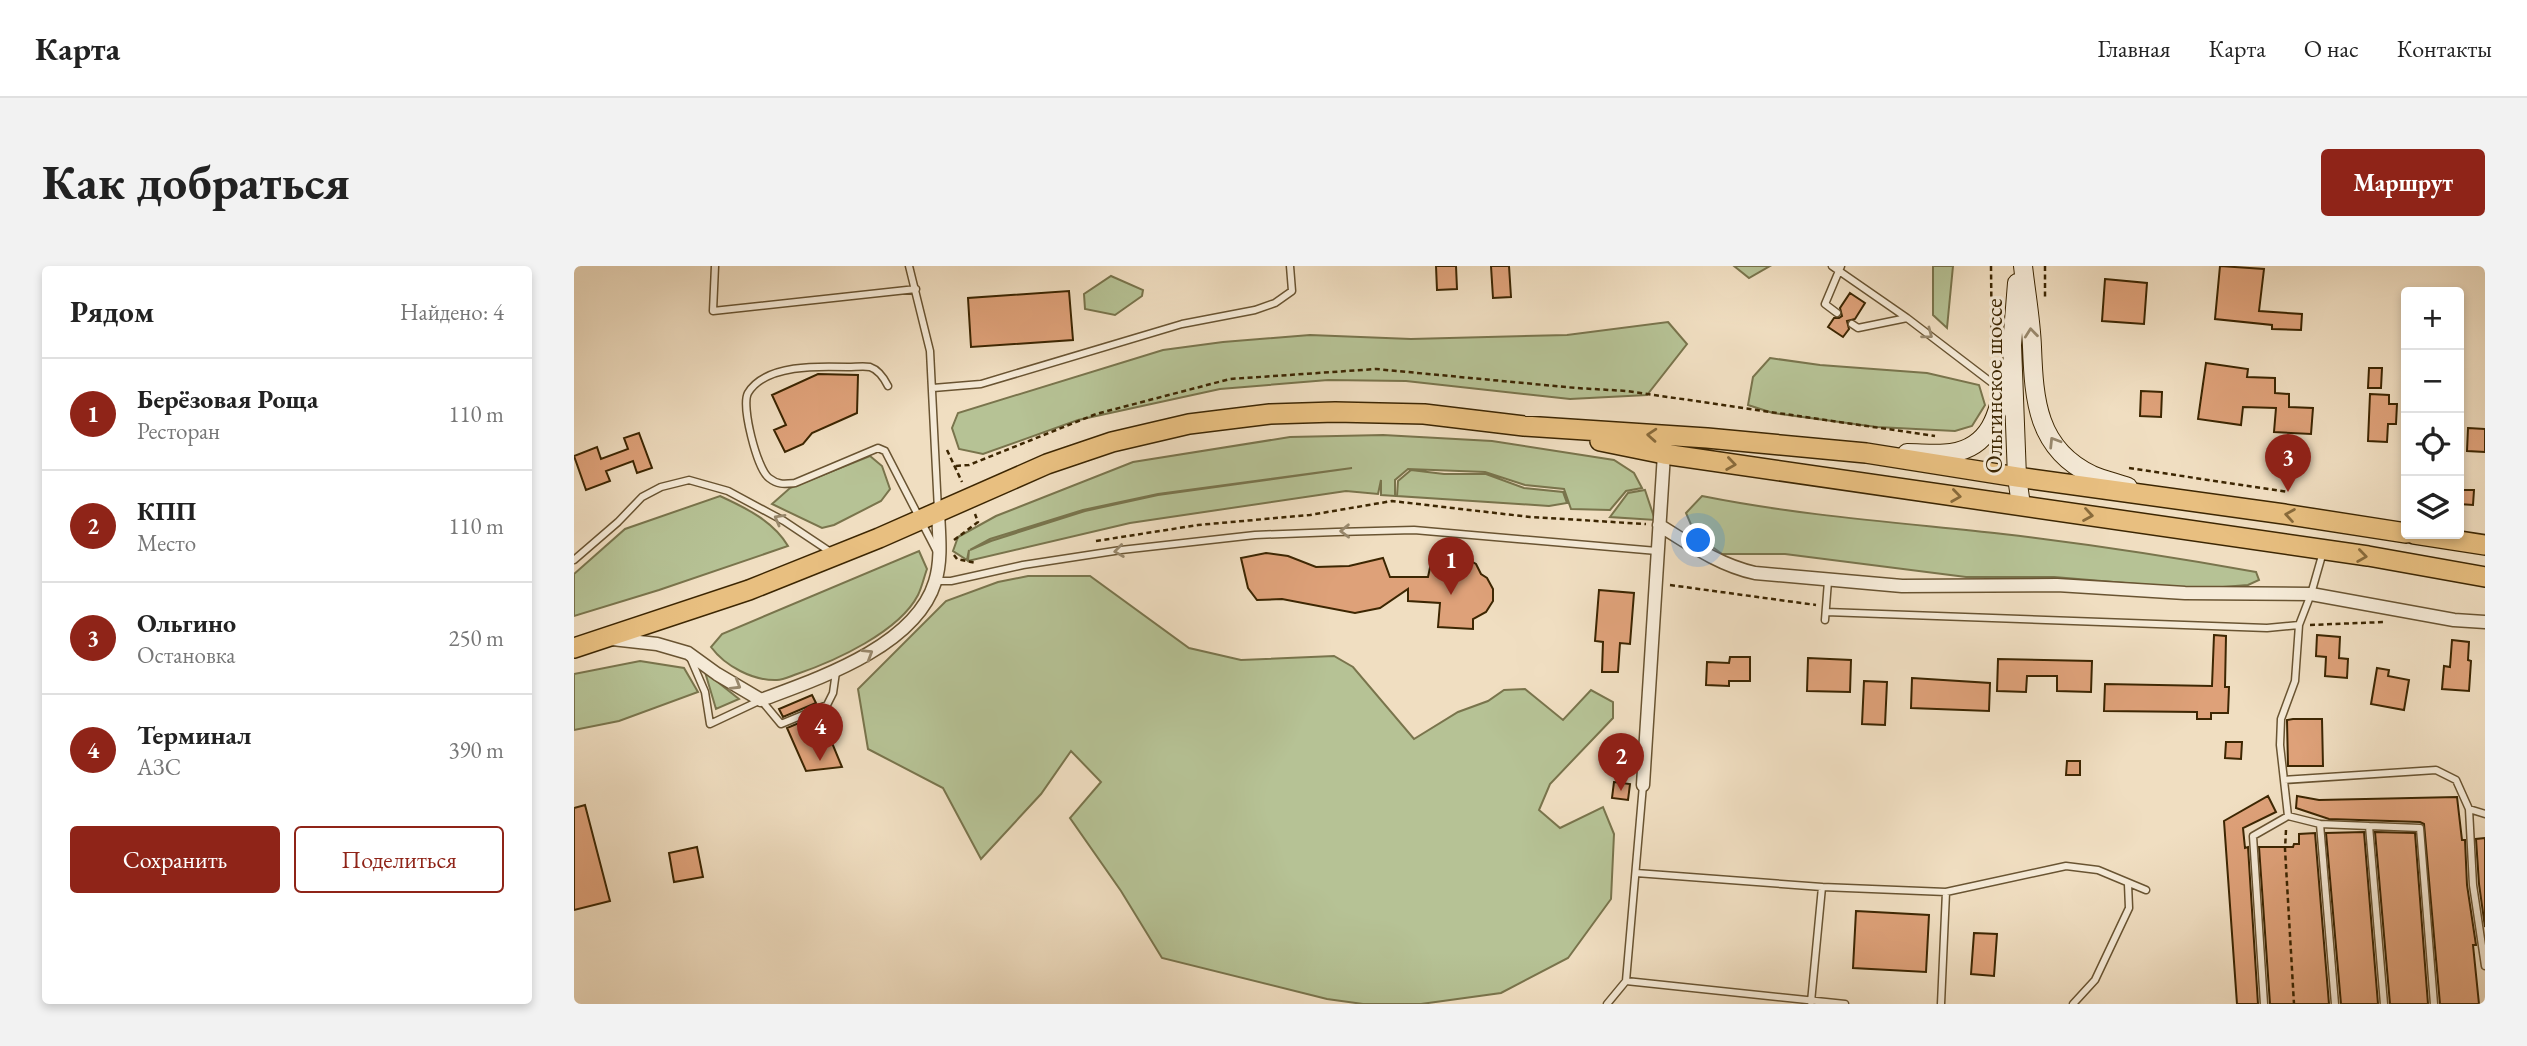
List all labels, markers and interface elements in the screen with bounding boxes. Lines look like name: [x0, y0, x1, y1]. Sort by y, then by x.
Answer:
text: Карта: [35, 27, 120, 70]
text: Главная: [2097, 33, 2171, 64]
text: Карта: [2209, 33, 2266, 64]
text: О нас: [2304, 33, 2359, 64]
text: Контакты: [2397, 33, 2492, 64]
button: Маршрут: [2321, 149, 2485, 216]
text: Как добраться: [42, 150, 350, 214]
map controls: [2401, 287, 2464, 539]
button: +: [2401, 287, 2464, 350]
text: Рядом: [70, 292, 154, 331]
text: Найдено: 4: [400, 297, 504, 327]
street label: Ольгинское шоссе: [1978, 298, 2009, 474]
one-way arrow: [1920, 325, 1933, 338]
one-way arrow: [2023, 327, 2038, 339]
button: −: [2401, 350, 2464, 413]
text: Берёзовая Роща: [137, 382, 318, 416]
text: 1: [87, 399, 99, 429]
text: 110 m: [448, 399, 504, 429]
button: locate: [2401, 413, 2464, 476]
text: Ресторан: [137, 416, 220, 446]
one-way arrow: [1646, 427, 1657, 442]
pin: 3: [2265, 434, 2311, 492]
one-way arrow: [2049, 437, 2062, 450]
one-way arrow: [1725, 456, 1737, 471]
button: layers: [2401, 476, 2464, 539]
one-way arrow: [1951, 488, 1962, 503]
text: КПП: [137, 494, 196, 528]
one-way arrow: [2083, 507, 2094, 522]
one-way arrow: [2285, 507, 2296, 522]
text: 2: [87, 511, 99, 541]
text: 110 m: [448, 511, 504, 541]
one-way arrow: [774, 514, 786, 527]
your location: [1681, 523, 1715, 557]
one-way arrow: [1340, 524, 1351, 539]
text: Место: [137, 528, 196, 558]
pin: 1: [1428, 537, 1474, 595]
one-way arrow: [1113, 543, 1125, 558]
one-way arrow: [2356, 548, 2368, 563]
text: Ольгино: [137, 606, 236, 640]
text: 3: [87, 623, 99, 653]
text: 250 m: [448, 623, 504, 653]
text: Остановка: [137, 640, 235, 670]
one-way arrow: [860, 649, 873, 662]
one-way arrow: [728, 677, 741, 690]
pin: 4: [797, 703, 843, 761]
text: Терминал: [137, 718, 251, 752]
pin: 2: [1598, 733, 1644, 791]
text: 4: [87, 735, 99, 765]
text: 390 m: [448, 735, 504, 765]
text: АЗС: [137, 752, 181, 782]
button: Сохранить: [70, 826, 280, 893]
button: Поделиться: [294, 826, 504, 893]

